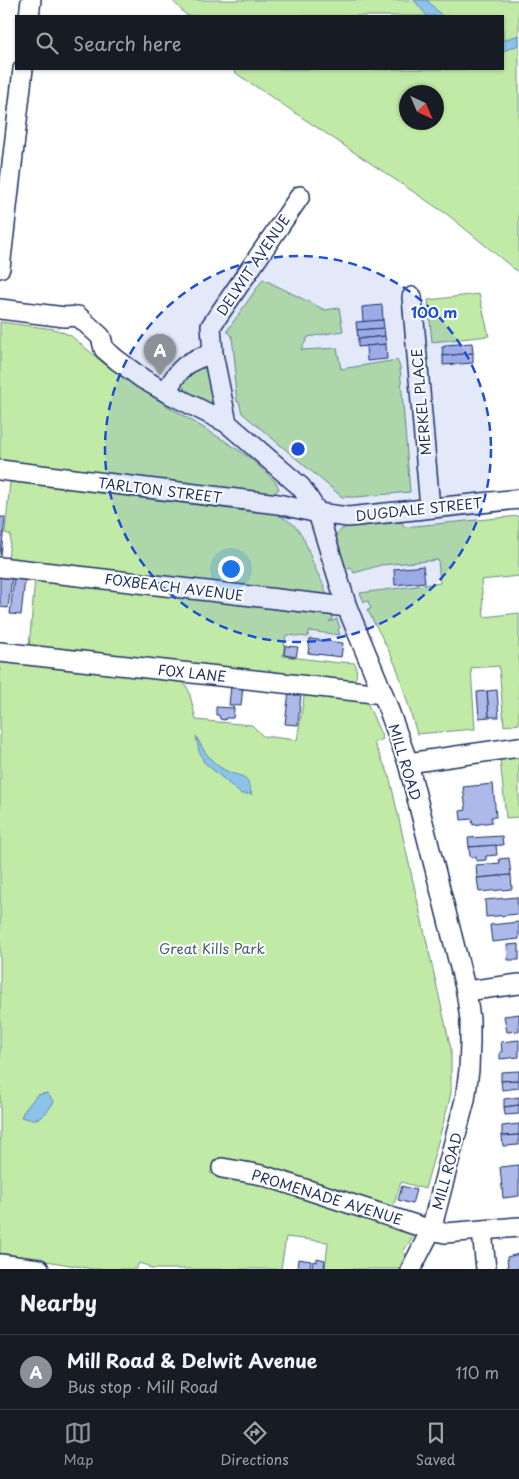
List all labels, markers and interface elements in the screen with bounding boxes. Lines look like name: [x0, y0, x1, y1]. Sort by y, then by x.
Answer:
search box: [15, 15, 504, 70]
icon: search: [33, 29, 61, 57]
text: Search here: [73, 29, 182, 57]
north arrow: [399, 85, 444, 130]
street label: DELWIT AVENUE: [211, 210, 295, 320]
text: 100 m: [411, 300, 457, 323]
pin: A: [144, 334, 176, 375]
street label: MERKEL PLACE: [406, 348, 436, 456]
centre of rings: [289, 440, 307, 458]
street label: TARLTON STREET: [97, 472, 224, 508]
street label: DUGDALE STREET: [355, 492, 484, 526]
your location: [218, 556, 244, 582]
street label: FOXBEACH AVENUE: [103, 568, 245, 606]
street label: FOX LANE: [157, 659, 227, 687]
street label: MILL ROAD: [383, 721, 427, 803]
park label: Great Kills Park: [159, 938, 266, 959]
street label: MILL ROAD: [427, 1130, 467, 1212]
street label: PROMENADE AVENUE: [249, 1164, 405, 1230]
text: Nearby: [20, 1286, 97, 1318]
text: Mill Road & Delwit Avenue: [67, 1346, 317, 1374]
text: A: [30, 1360, 42, 1384]
text: 110 m: [456, 1360, 499, 1384]
text: Bus stop · Mill Road: [67, 1374, 218, 1398]
tab: Map: [64, 1419, 93, 1470]
tab: Directions: [221, 1419, 289, 1470]
tab: Saved: [416, 1419, 455, 1470]

